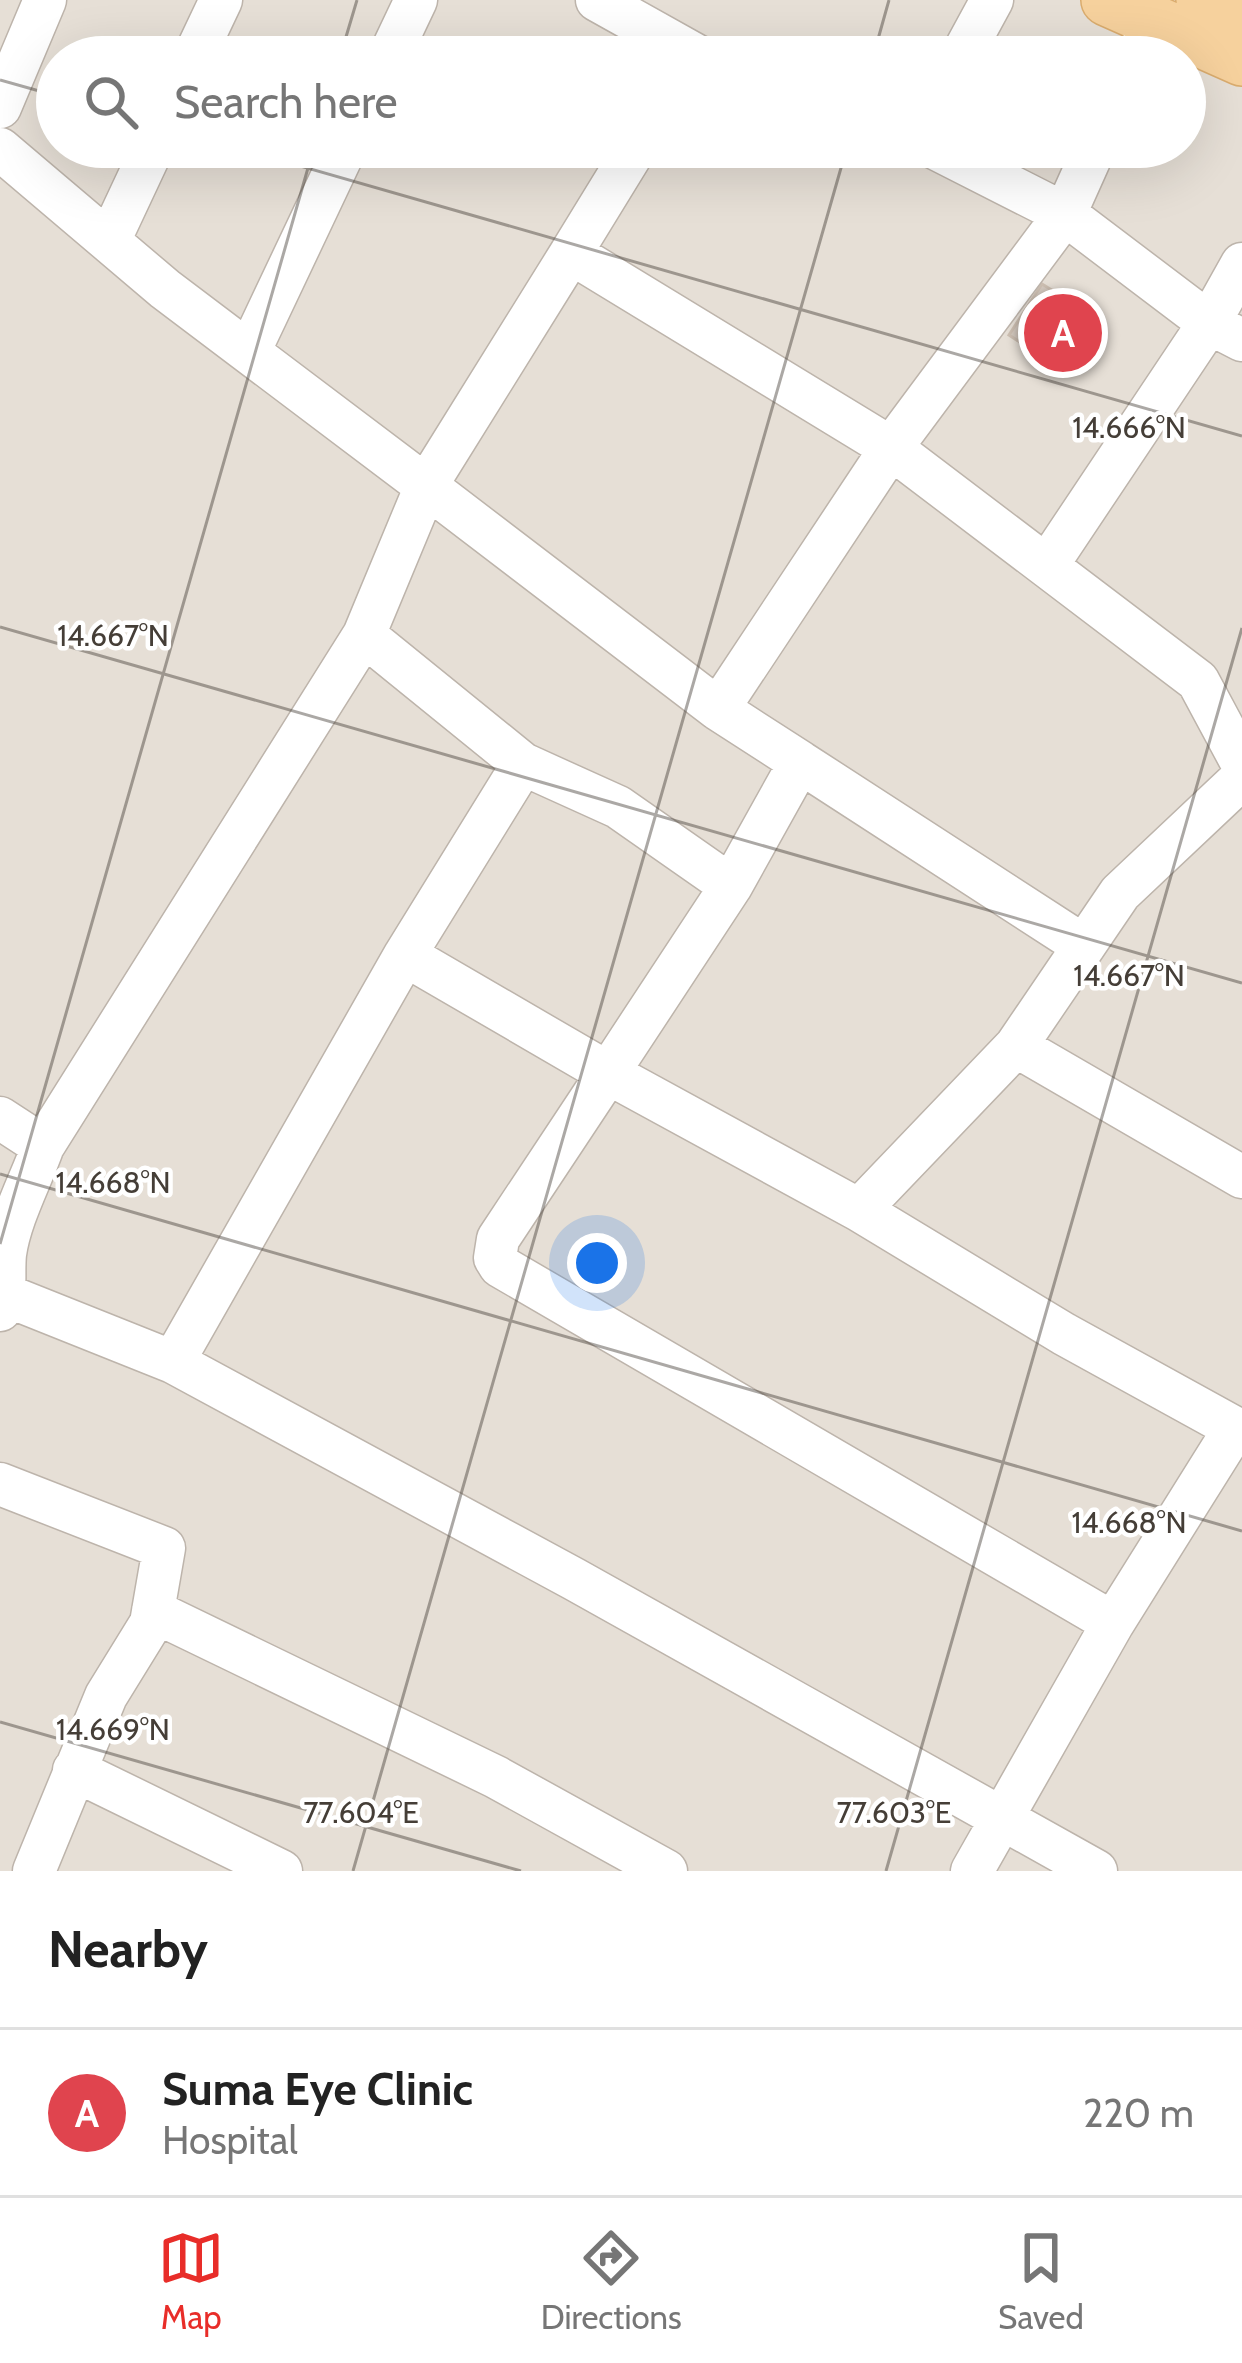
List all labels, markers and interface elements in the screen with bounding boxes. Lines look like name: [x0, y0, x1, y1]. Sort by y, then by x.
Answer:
search box: [36, 36, 1206, 168]
icon: search: [78, 69, 144, 135]
text: Search here: [174, 75, 398, 129]
pin: A: [1024, 288, 1102, 378]
text: 14.666°N: [1072, 409, 1186, 446]
text: 14.667°N: [57, 617, 169, 654]
text: 14.667°N: [1073, 957, 1185, 994]
text: 14.668°N: [55, 1164, 171, 1201]
your location: [567, 1233, 627, 1293]
text: 14.668°N: [1071, 1504, 1187, 1541]
text: 14.669°N: [56, 1711, 170, 1748]
text: 77.604°E: [303, 1794, 419, 1831]
text: 77.603°E: [837, 1794, 951, 1831]
text: Nearby: [48, 1918, 208, 1980]
text: Suma Eye Clinic: [162, 2062, 473, 2116]
text: A: [75, 2089, 99, 2137]
text: 220 m: [1083, 2089, 1194, 2137]
text: Hospital: [162, 2116, 298, 2164]
tab: Map: [158, 2225, 224, 2337]
tab: Directions: [541, 2225, 682, 2337]
tab: Saved: [998, 2225, 1084, 2337]

